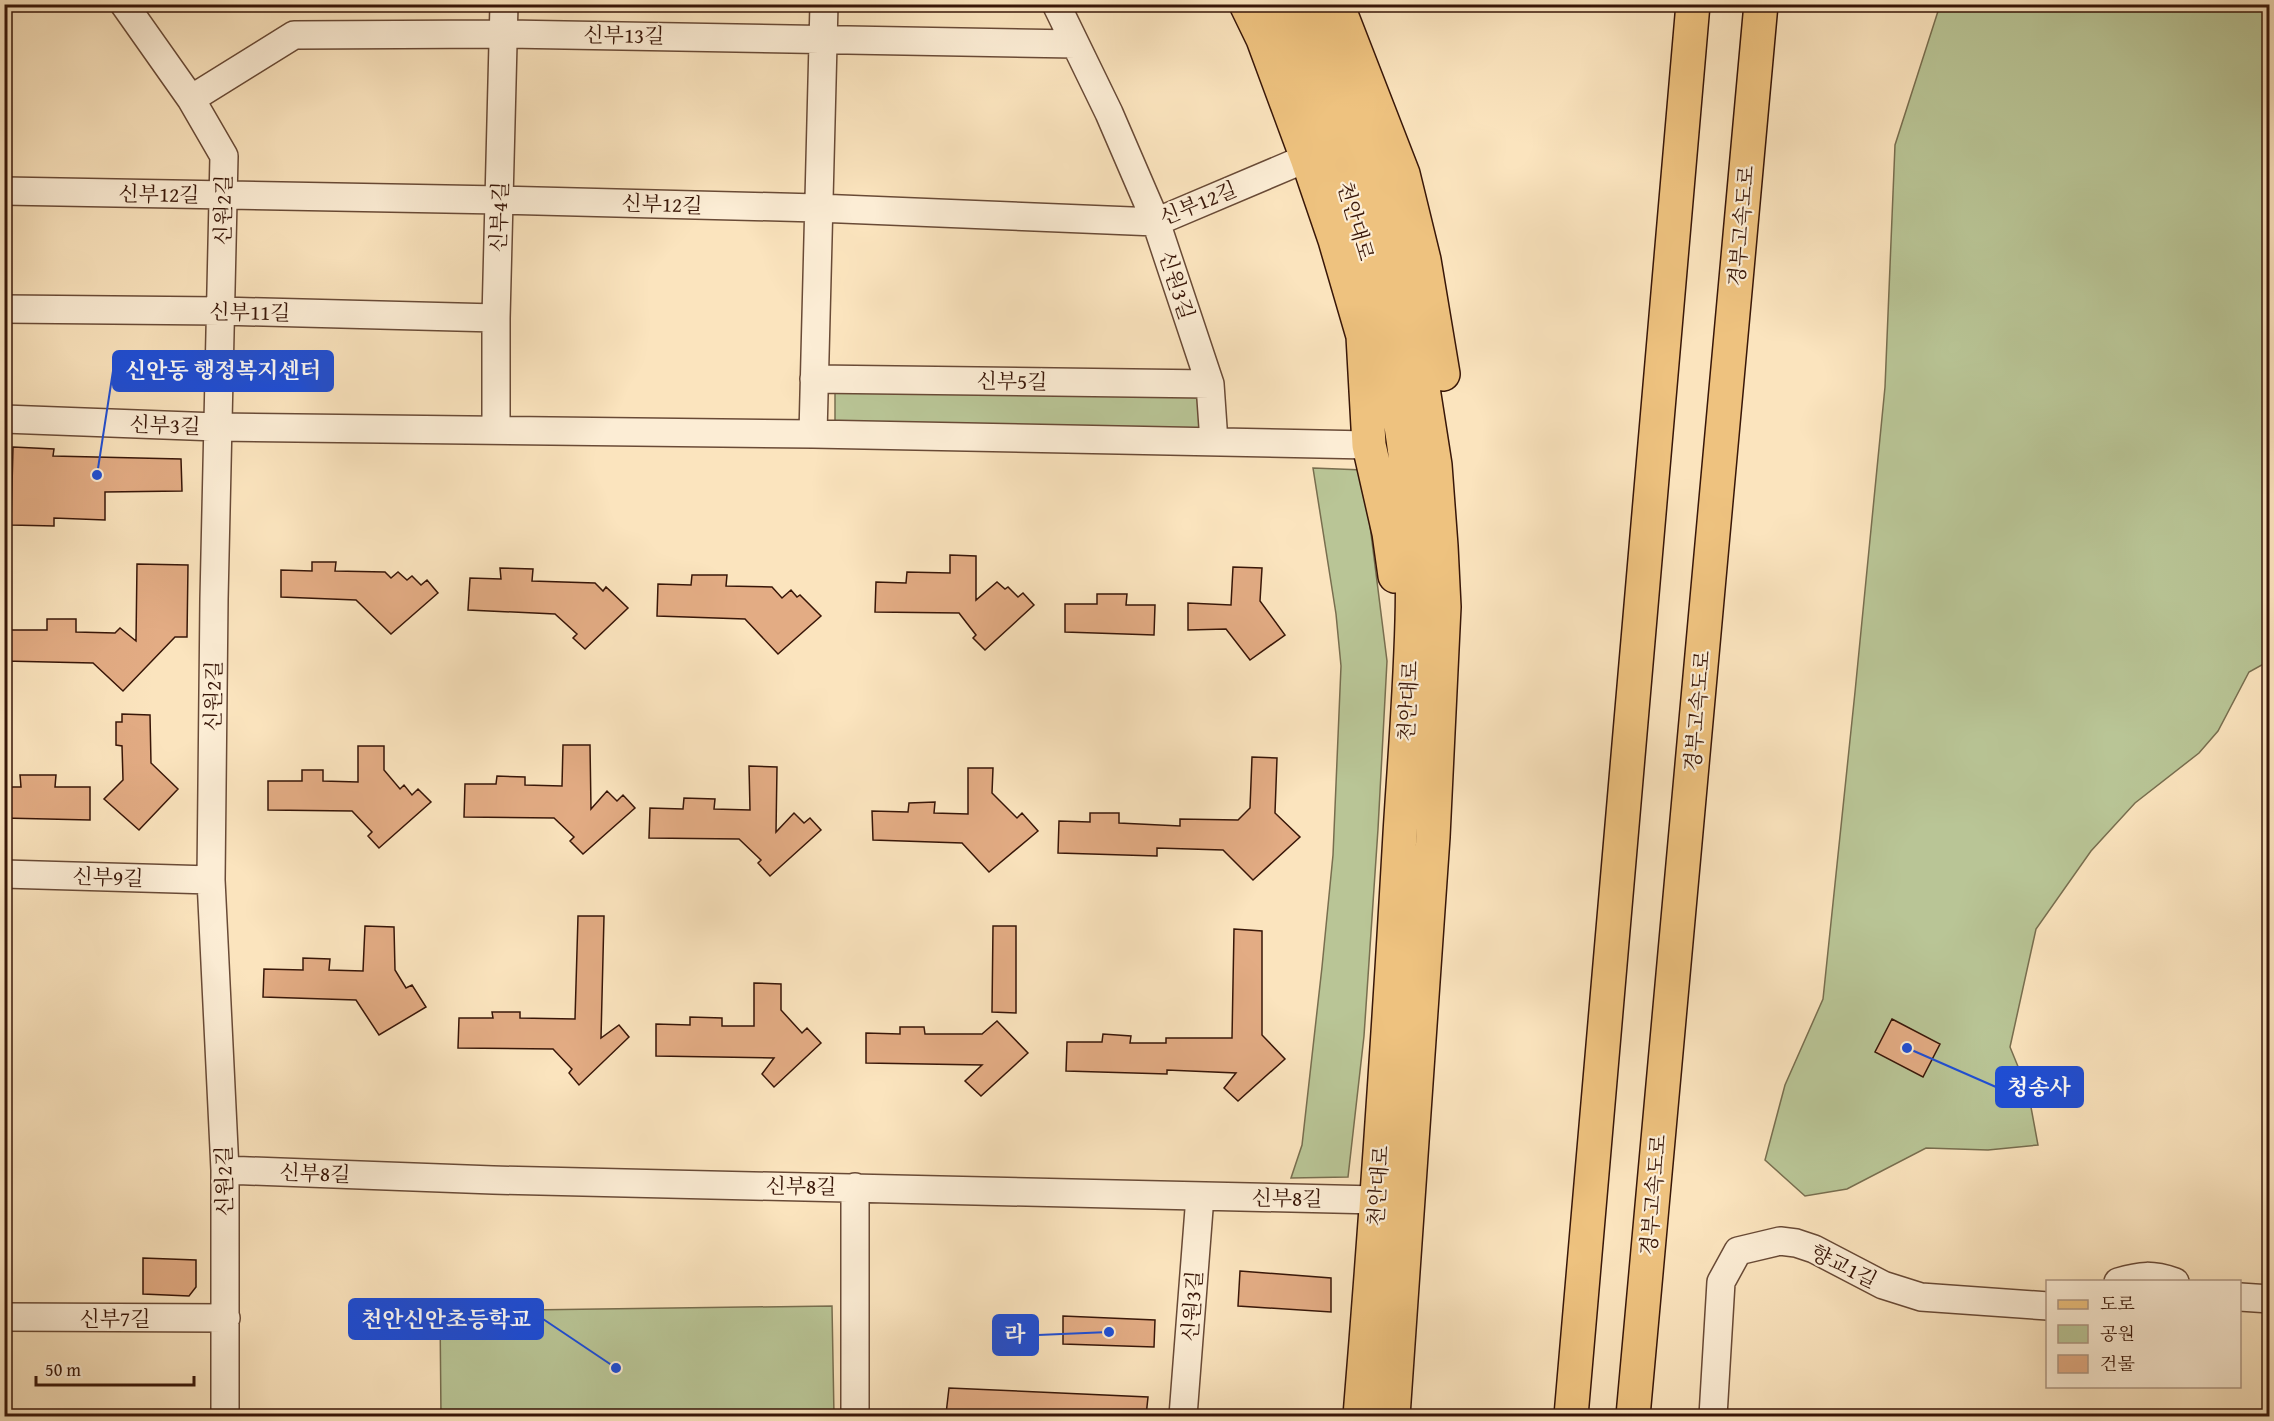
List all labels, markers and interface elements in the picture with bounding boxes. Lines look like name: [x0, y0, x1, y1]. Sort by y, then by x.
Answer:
street label: 신부13길: [583, 19, 665, 51]
street label: 경부고속도로: [1720, 164, 1762, 288]
street label: 신부12길: [1155, 173, 1241, 233]
street label: 신원2길: [207, 174, 239, 246]
street label: 신부12길: [118, 178, 200, 210]
street label: 천안대로: [1330, 178, 1382, 264]
street label: 신부4길: [482, 181, 516, 253]
street label: 신부12길: [621, 187, 703, 221]
street label: 신원3길: [1151, 246, 1203, 324]
street label: 신부11길: [209, 296, 291, 328]
callout: 신안동 행정복지센터: [113, 351, 333, 391]
text: 신안동 행정복지센터: [125, 354, 321, 386]
street label: 신부5길: [976, 365, 1048, 397]
street label: 신부3길: [129, 408, 201, 442]
street label: 경부고속도로: [1676, 649, 1718, 773]
street label: 신원2길: [197, 660, 229, 732]
street label: 천안대로: [1390, 660, 1426, 742]
street label: 신부9길: [72, 860, 144, 894]
callout: 청송사: [1996, 1067, 2083, 1107]
text: 청송사: [2007, 1071, 2072, 1103]
street label: 경부고속도로: [1632, 1133, 1674, 1257]
street label: 천안대로: [1360, 1144, 1396, 1228]
street label: 신원2길: [208, 1145, 240, 1217]
street label: 신부8길: [279, 1156, 351, 1190]
street label: 신부8길: [765, 1170, 837, 1202]
street label: 신부8길: [1251, 1182, 1323, 1214]
street label: 향교1길: [1805, 1237, 1883, 1295]
street label: 신원3길: [1174, 1270, 1210, 1342]
legend: [2046, 1280, 2241, 1388]
text: 도로: [2100, 1290, 2135, 1317]
callout: 천안신안초등학교: [349, 1299, 543, 1339]
street label: 신부7길: [80, 1303, 150, 1334]
text: 천안신안초등학교: [361, 1303, 531, 1335]
callout: 라: [993, 1315, 1038, 1355]
text: 라: [1004, 1318, 1026, 1350]
text: 공원: [2100, 1320, 2135, 1347]
scale bar: [36, 1349, 194, 1387]
text: 건물: [2100, 1350, 2135, 1377]
text: 50 m: [45, 1356, 81, 1383]

